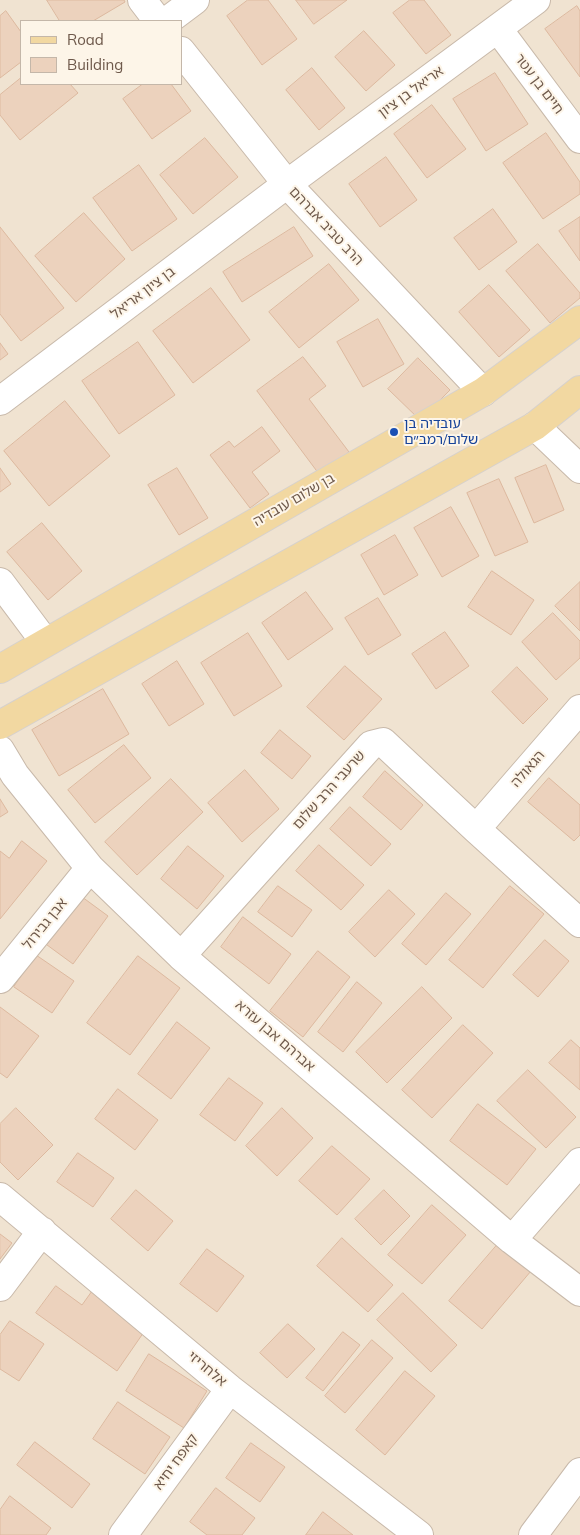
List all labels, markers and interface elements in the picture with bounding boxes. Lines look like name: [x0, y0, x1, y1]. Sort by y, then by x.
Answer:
legend: [20, 20, 182, 85]
text: Road: [67, 30, 104, 49]
street label: חיים בן עטר: [511, 51, 567, 117]
text: Building: [67, 55, 123, 74]
street label: אריאל בן ציון: [375, 63, 447, 121]
street label: הרב טביב אברהם: [285, 183, 367, 269]
street label: בן ציון אריאל: [107, 263, 179, 323]
place label: עובדיה בן שלום/רמב״ם: [404, 416, 478, 448]
marker: עובדיה בן שלום/רמב״ם: [388, 426, 400, 438]
street label: בן שלום עובדיה: [250, 470, 338, 530]
street label: שרעבי הרב שלום: [289, 747, 369, 833]
street label: הגאולה: [508, 747, 548, 791]
street label: אבן גבירול: [19, 895, 71, 953]
street label: אברהם אבן עזרא: [232, 997, 318, 1075]
street label: אלחריזי: [184, 1348, 230, 1390]
street label: קאפח יחיא: [150, 1431, 202, 1493]

